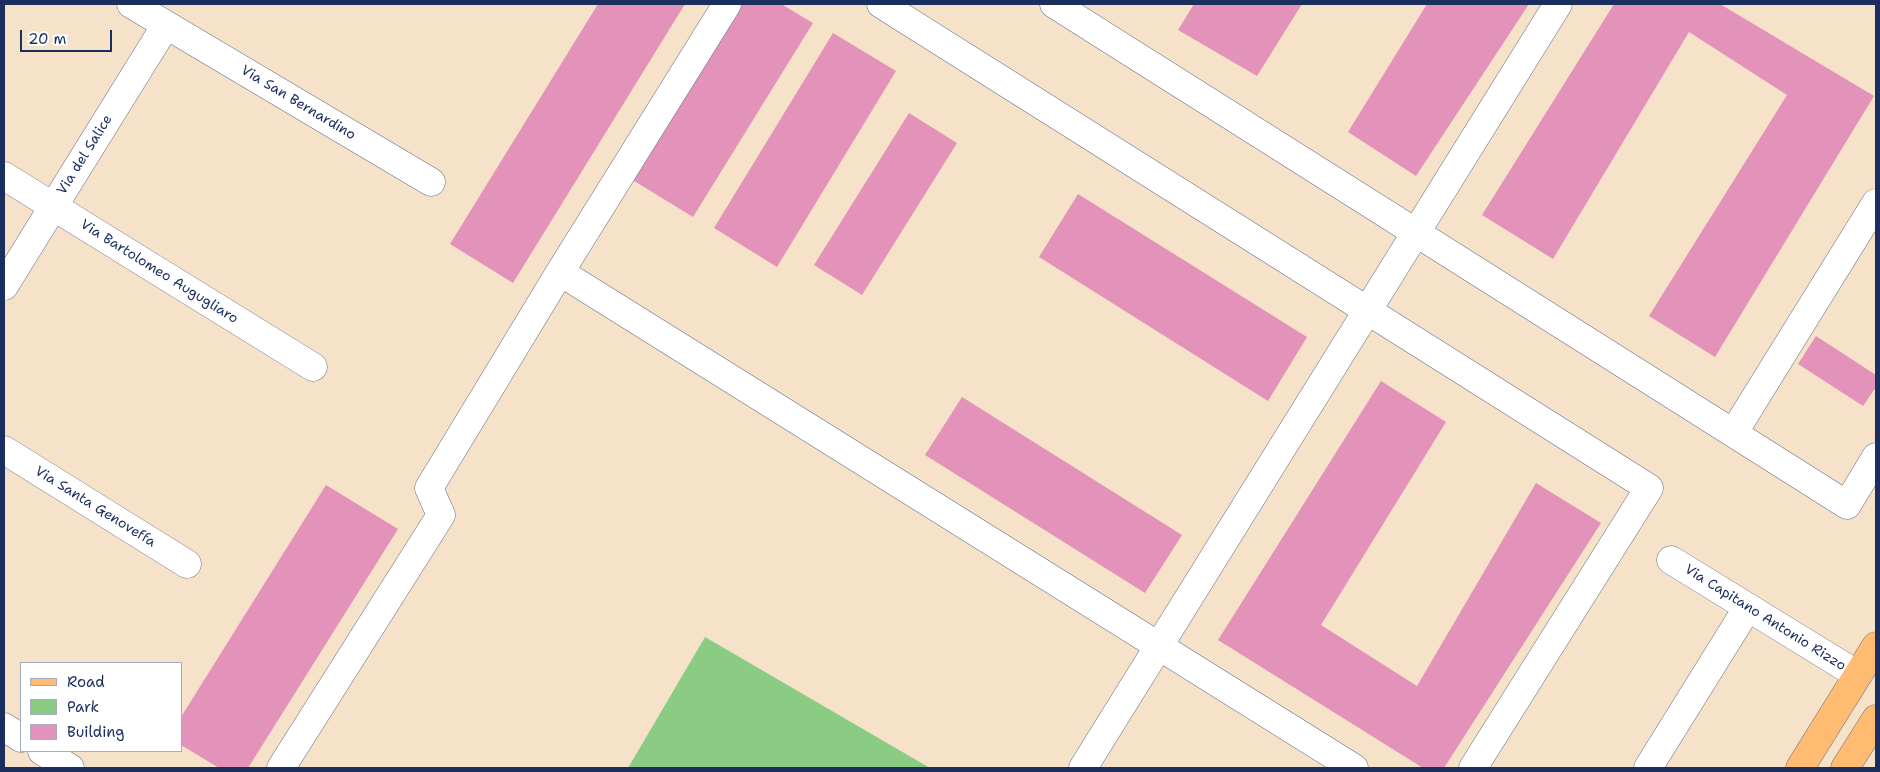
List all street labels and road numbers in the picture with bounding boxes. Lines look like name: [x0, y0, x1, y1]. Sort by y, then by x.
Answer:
street label: Via San Bernardino: [238, 62, 358, 144]
street label: Via del Salice: [54, 112, 116, 198]
street label: Via Bartolomeo Augugliaro: [77, 216, 241, 328]
street label: Via Santa Genoveffa: [31, 463, 159, 551]
street label: Via Capitano Antonio Rizzo: [1681, 561, 1849, 675]

